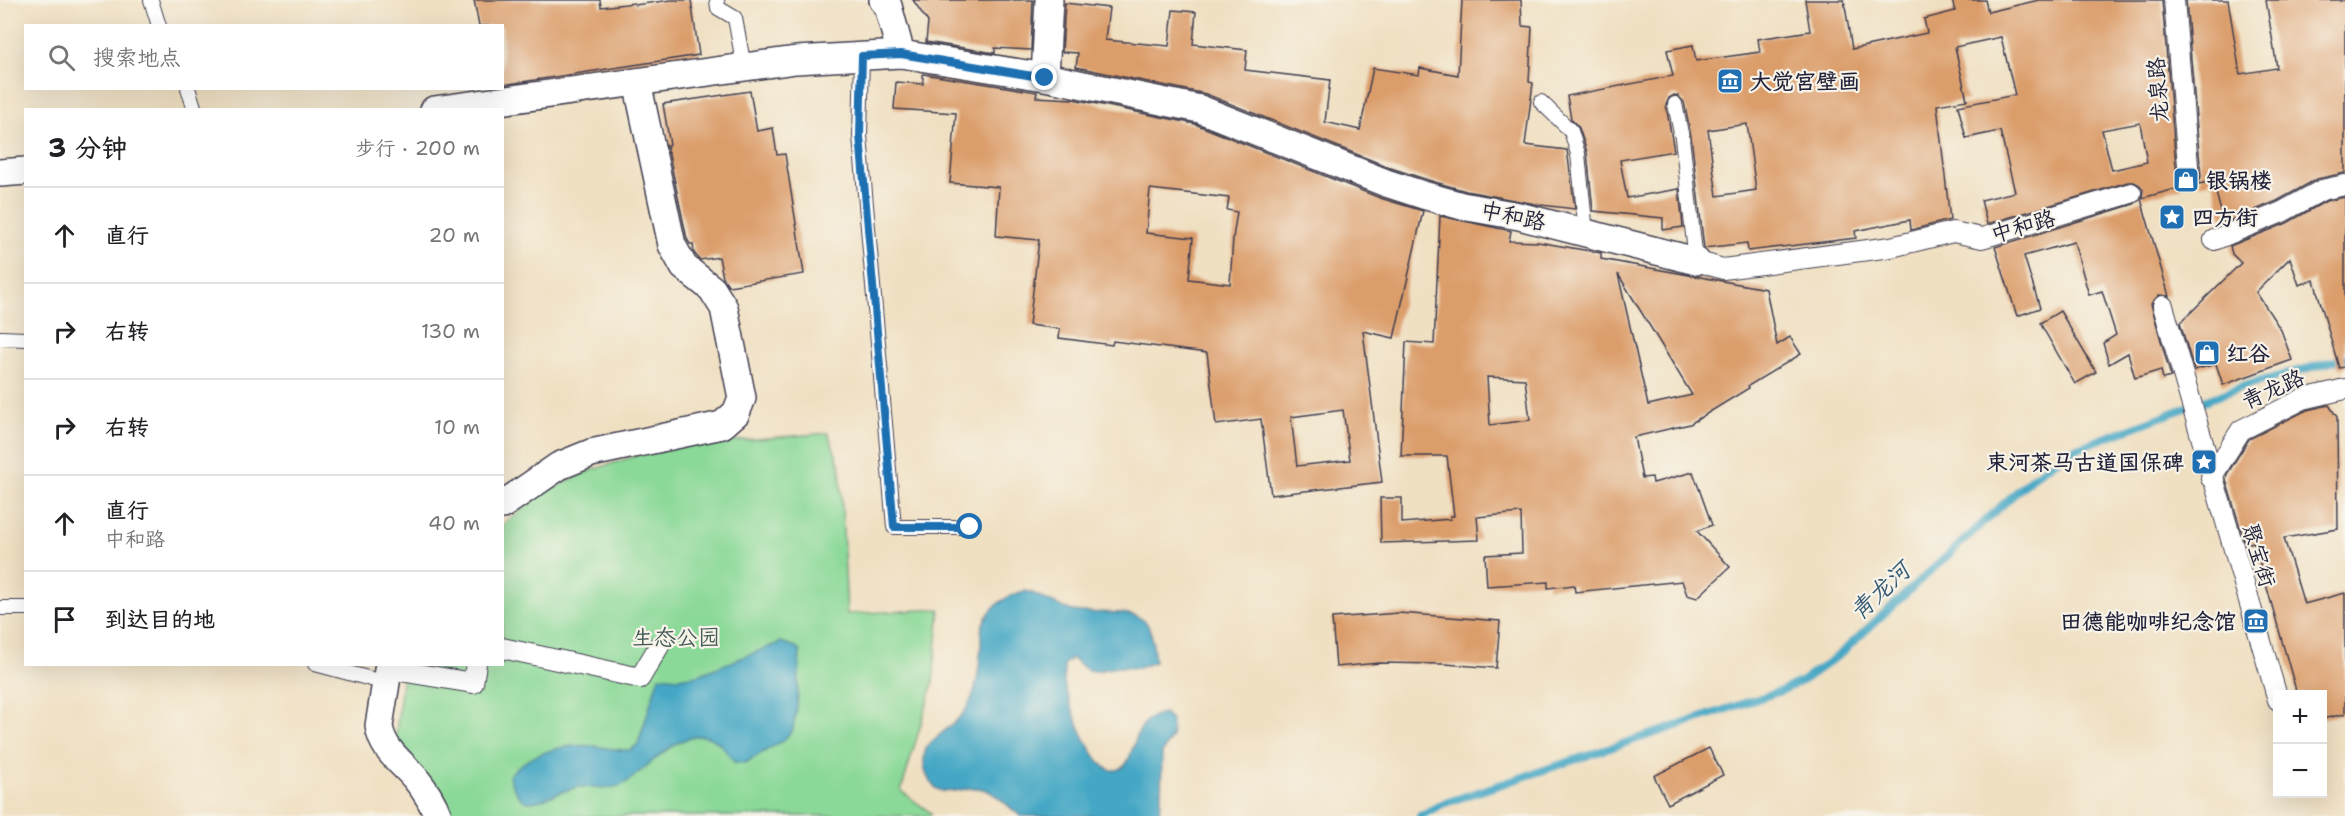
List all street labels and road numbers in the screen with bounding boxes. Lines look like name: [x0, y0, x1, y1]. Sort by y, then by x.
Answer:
street label: 龙泉路: [2141, 56, 2175, 124]
street label: 中和路: [1478, 195, 1548, 237]
street label: 中和路: [1987, 203, 2059, 249]
street label: 青龙路: [2237, 362, 2309, 416]
street label: 聚宝街: [2235, 519, 2283, 591]

